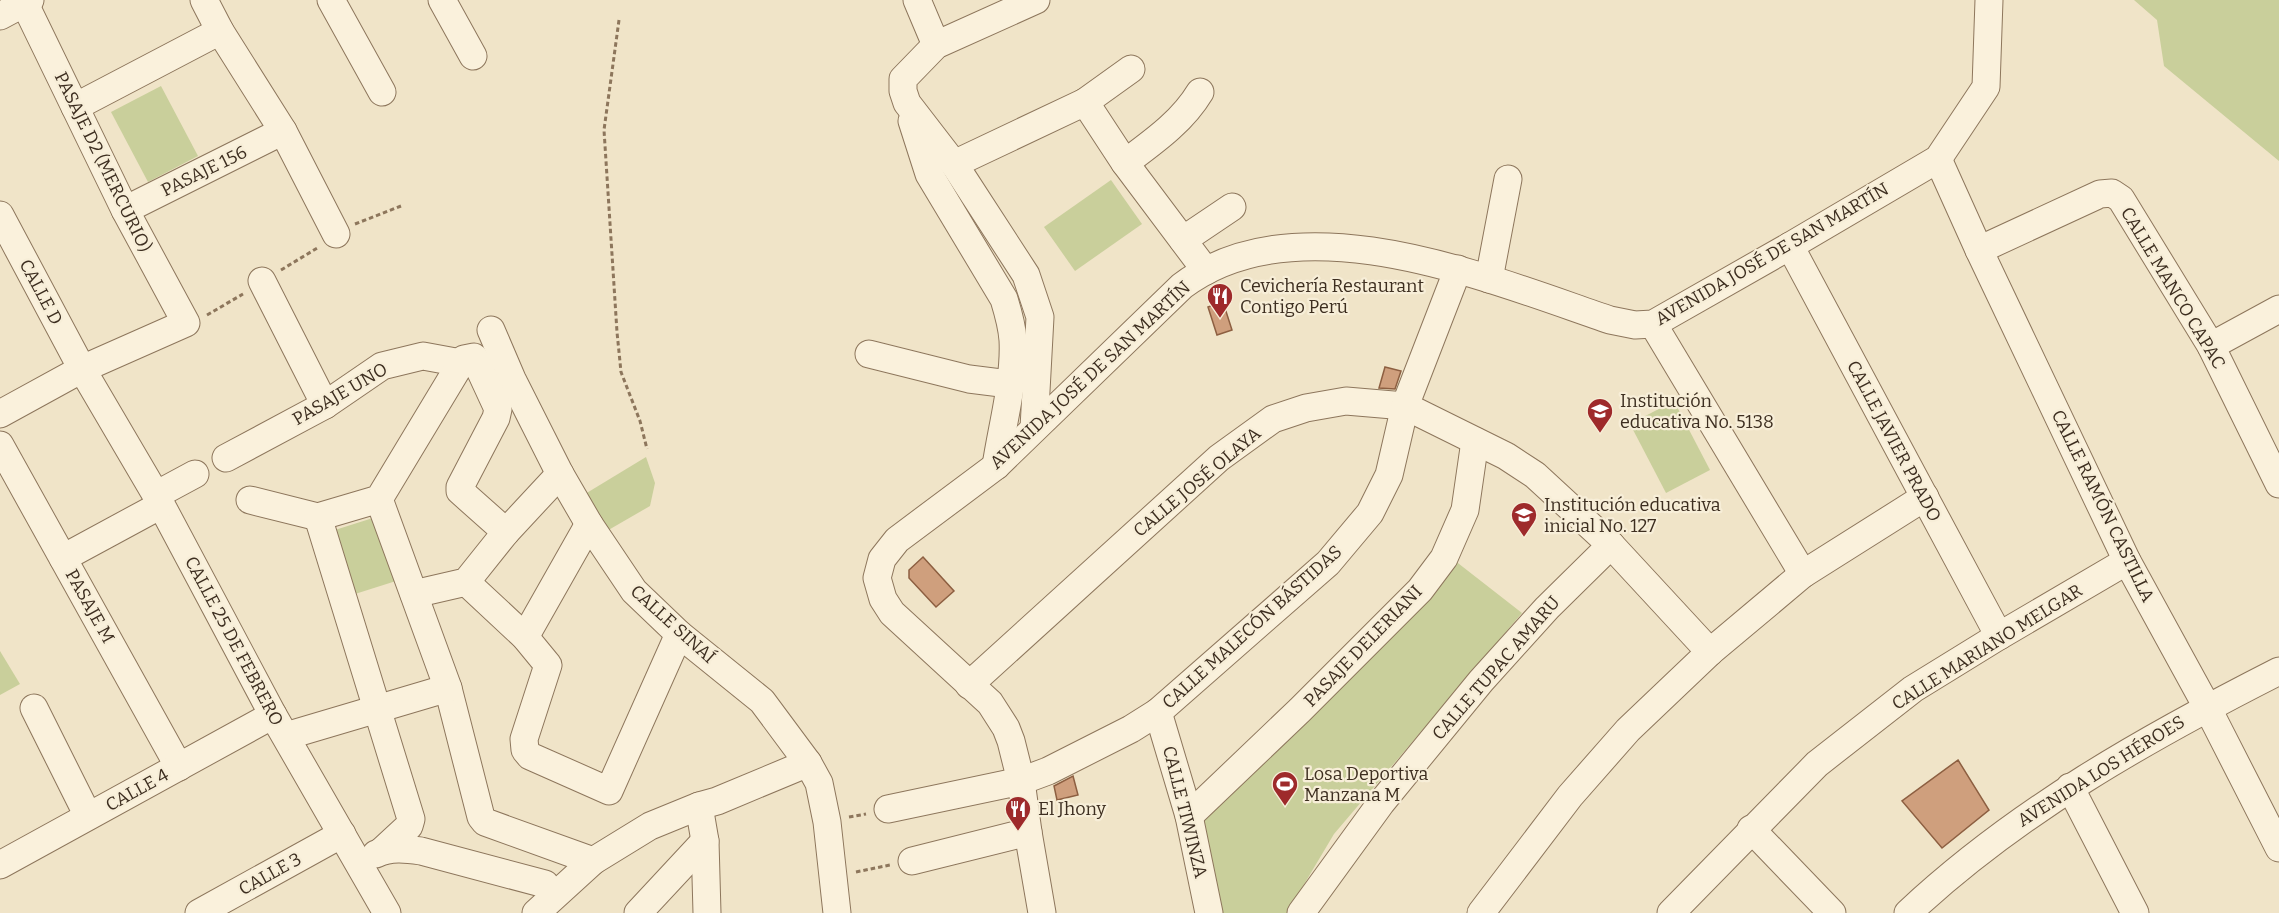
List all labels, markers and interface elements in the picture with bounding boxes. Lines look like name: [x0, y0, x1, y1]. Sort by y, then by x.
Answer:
street label: PASAJE D2 (MERCURIO): [50, 68, 156, 256]
street label: PASAJE 156: [158, 141, 250, 201]
street label: AVENIDA JOSÉ DE SAN MARTÍN: [1651, 177, 1893, 330]
street label: CALLE MANCO CAPAC: [2116, 203, 2230, 373]
street label: CALLE D: [15, 256, 67, 328]
place label: Cevichería Restaurant Contigo Perú: [1240, 275, 1424, 318]
street label: AVENIDA JOSÉ DE SAN MARTÍN: [985, 276, 1195, 474]
restaurant icon: Cevichería Restaurant Contigo Perú: [1205, 281, 1235, 319]
street label: CALLE JAVIER PRADO: [1842, 357, 1946, 525]
street label: PASAJE UNO: [289, 358, 391, 430]
place label: Institución educativa No. 5138: [1620, 390, 1774, 433]
school or university icon: Institución educativa No. 5138: [1585, 396, 1615, 434]
street label: CALLE RAMÓN CASTILLA: [2047, 406, 2159, 606]
street label: CALLE JOSÉ OLAYA: [1128, 421, 1265, 542]
place label: Institución educativa inicial No. 127: [1544, 494, 1721, 537]
school or university icon: Institución educativa inicial No. 127: [1509, 500, 1539, 538]
street label: CALLE MALECÓN BÁSTIDAS: [1158, 541, 1346, 713]
street label: CALLE 25 DE FEBRERO: [180, 553, 288, 729]
street label: PASAJE M: [61, 565, 119, 647]
street label: CALLE SINAÍ: [626, 579, 721, 668]
street label: CALLE MARIANO MELGAR: [1888, 579, 2086, 715]
street label: PASAJE DELERIANI: [1299, 581, 1427, 711]
street label: CALLE TUPAC AMARU: [1427, 591, 1565, 745]
street label: AVENIDA LOS HÉROES: [2013, 710, 2189, 831]
street label: CALLE TIWINZA: [1158, 744, 1212, 881]
place label: Losa Deportiva Manzana M: [1304, 763, 1428, 806]
street label: CALLE 4: [102, 764, 173, 816]
sports icon: Losa Deportiva Manzana M: [1270, 769, 1300, 807]
restaurant icon: El Jhony: [1003, 794, 1033, 832]
place label: El Jhony: [1038, 798, 1106, 820]
street label: CALLE 3: [235, 848, 305, 900]

